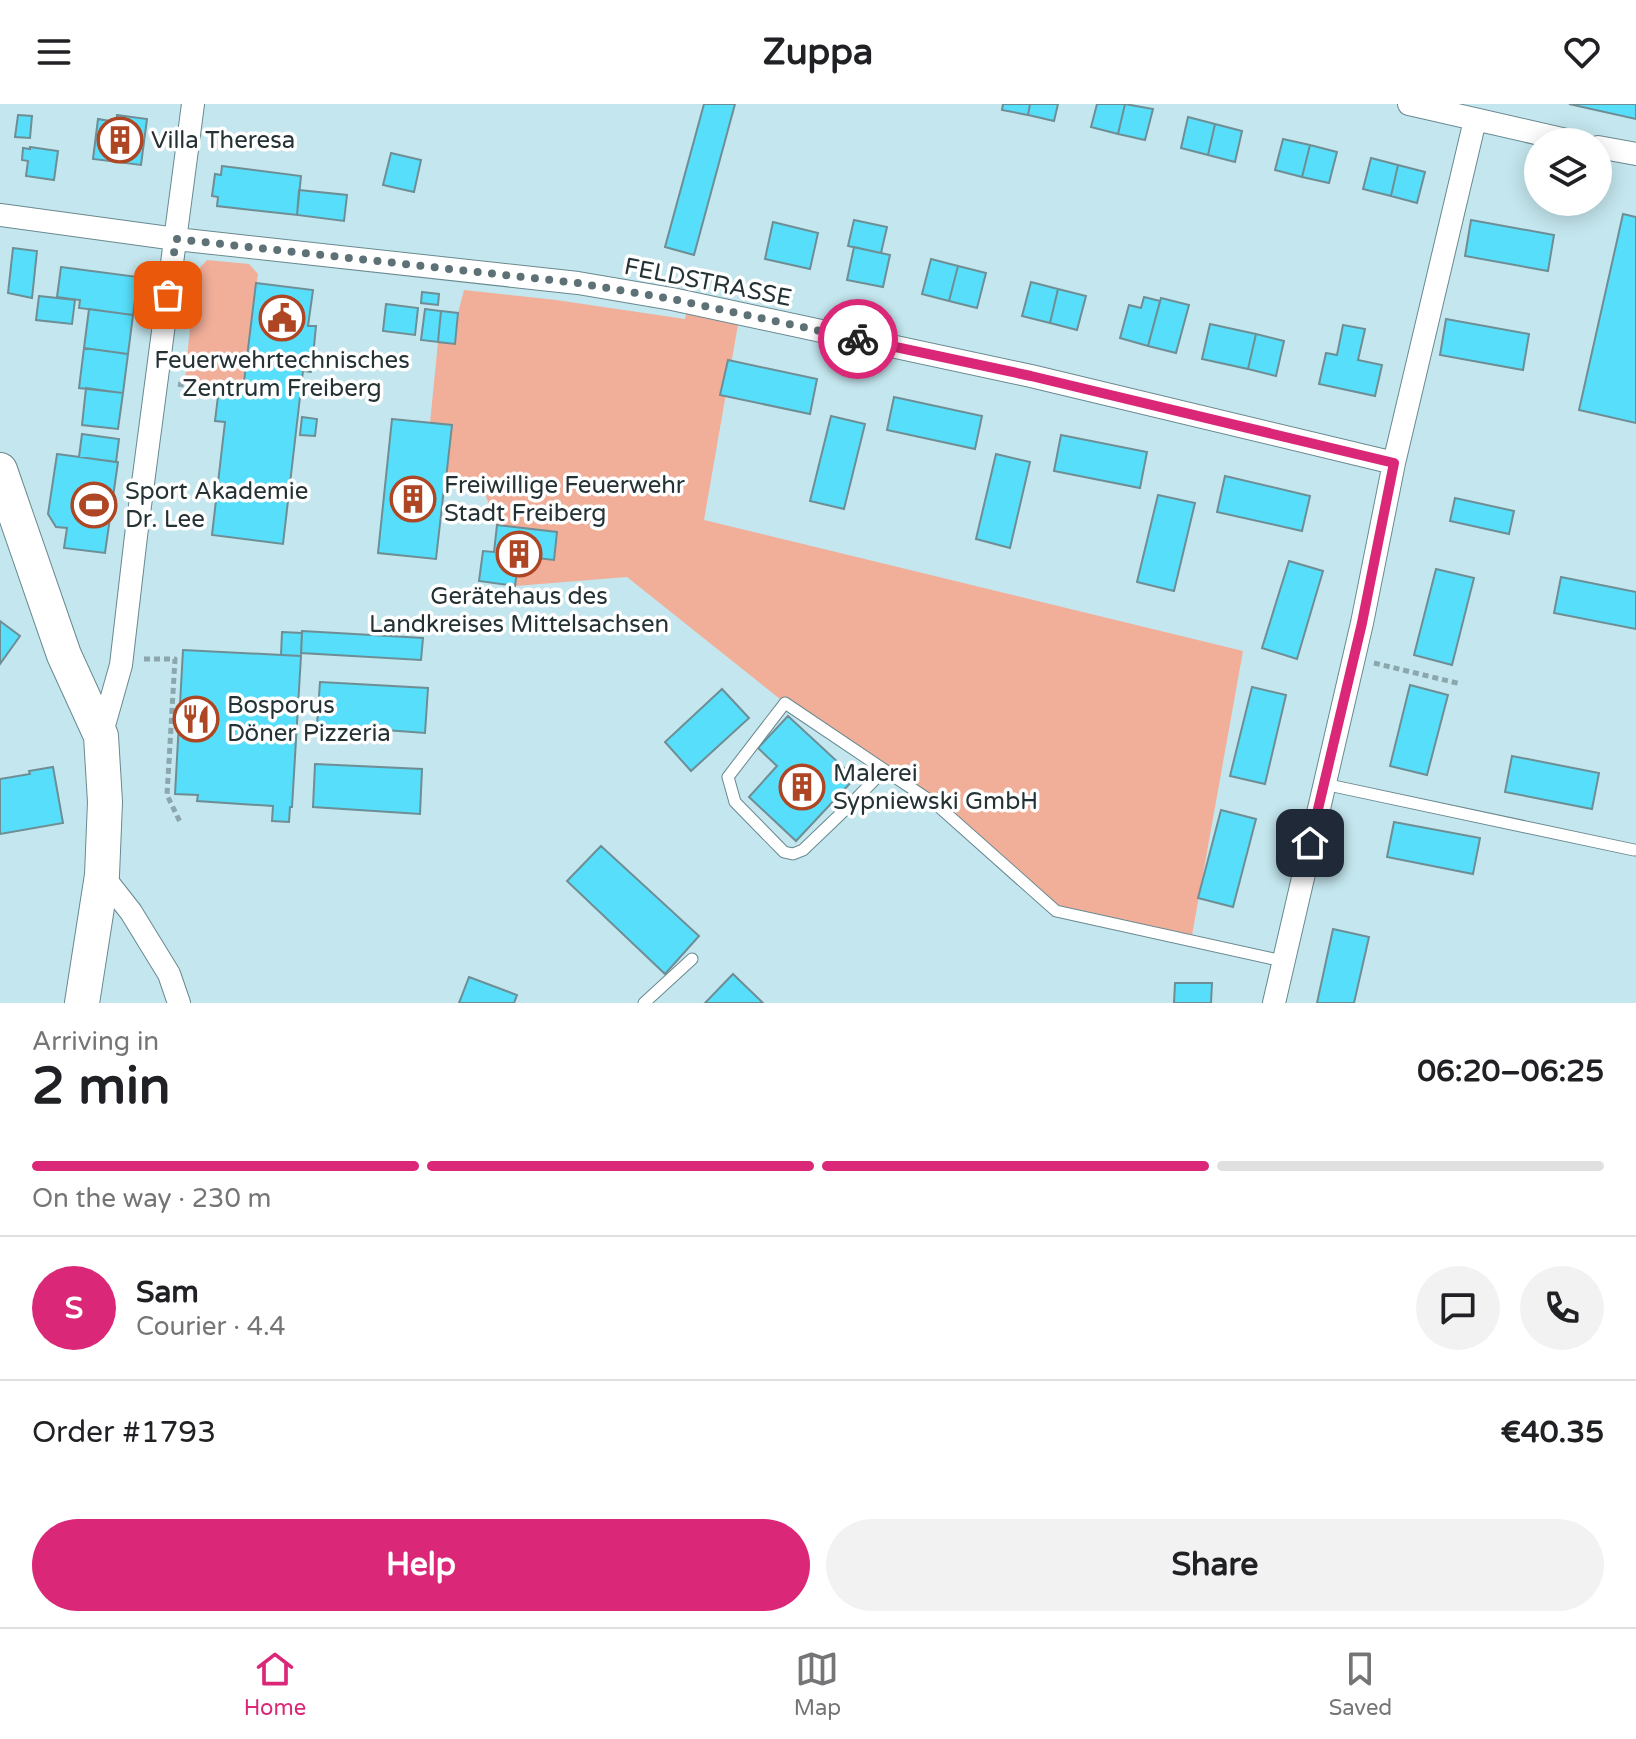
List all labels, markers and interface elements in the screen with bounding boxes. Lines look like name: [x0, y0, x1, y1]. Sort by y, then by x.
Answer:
icon: menu: [32, 30, 76, 74]
icon: heart: [1560, 30, 1604, 74]
text: Zuppa: [763, 31, 873, 74]
building icon: Villa Theresa: [96, 116, 144, 164]
place label: Villa Theresa: [151, 126, 295, 155]
map controls: [1524, 128, 1612, 216]
button: layers: [1524, 128, 1612, 216]
street label: FELDSTRASSE: [622, 252, 794, 313]
pin: [134, 261, 202, 329]
icon: bag: [146, 273, 190, 317]
public building icon: Feuerwehrtechnisches Zentrum Freiberg: [258, 294, 306, 342]
courier: [818, 299, 898, 379]
icon: bike: [836, 317, 880, 361]
place label: Feuerwehrtechnisches Zentrum Freiberg: [154, 346, 410, 403]
place label: Freiwillige Feuerwehr Stadt Freiberg: [444, 471, 686, 528]
building icon: Freiwillige Feuerwehr Stadt Freiberg: [389, 475, 437, 523]
place label: Sport Akademie Dr. Lee: [125, 477, 308, 534]
sports icon: Sport Akademie Dr. Lee: [70, 481, 118, 529]
building icon: Gerätehaus des Landkreises Mittelsachsen: [495, 530, 543, 578]
place label: Gerätehaus des Landkreises Mittelsachsen: [369, 582, 669, 639]
place label: Bosporus Döner Pizzeria: [227, 691, 391, 748]
restaurant icon: Bosporus Döner Pizzeria: [172, 695, 220, 743]
place label: Malerei Sypniewski GmbH: [833, 759, 1038, 816]
building icon: Malerei Sypniewski GmbH: [778, 763, 826, 811]
pin: [1276, 809, 1344, 877]
icon: home: [1288, 821, 1332, 865]
text: Arriving in: [32, 1026, 159, 1057]
text: 06:20–06:25: [1417, 1053, 1604, 1090]
text: 2 min: [32, 1055, 171, 1118]
text: On the way · 230 m: [32, 1183, 271, 1214]
button: chat: [1416, 1266, 1500, 1350]
button: phone: [1520, 1266, 1604, 1350]
text: Sam: [136, 1274, 199, 1311]
text: S: [65, 1290, 83, 1327]
text: Courier · 4.4: [136, 1311, 286, 1342]
text: Order #1793: [32, 1414, 216, 1451]
text: €40.35: [1500, 1414, 1604, 1451]
button: Help: [32, 1519, 810, 1611]
button: Share: [826, 1519, 1604, 1611]
tab: Home: [244, 1647, 306, 1721]
tab: Map: [794, 1647, 841, 1721]
tab: Saved: [1329, 1647, 1392, 1721]

